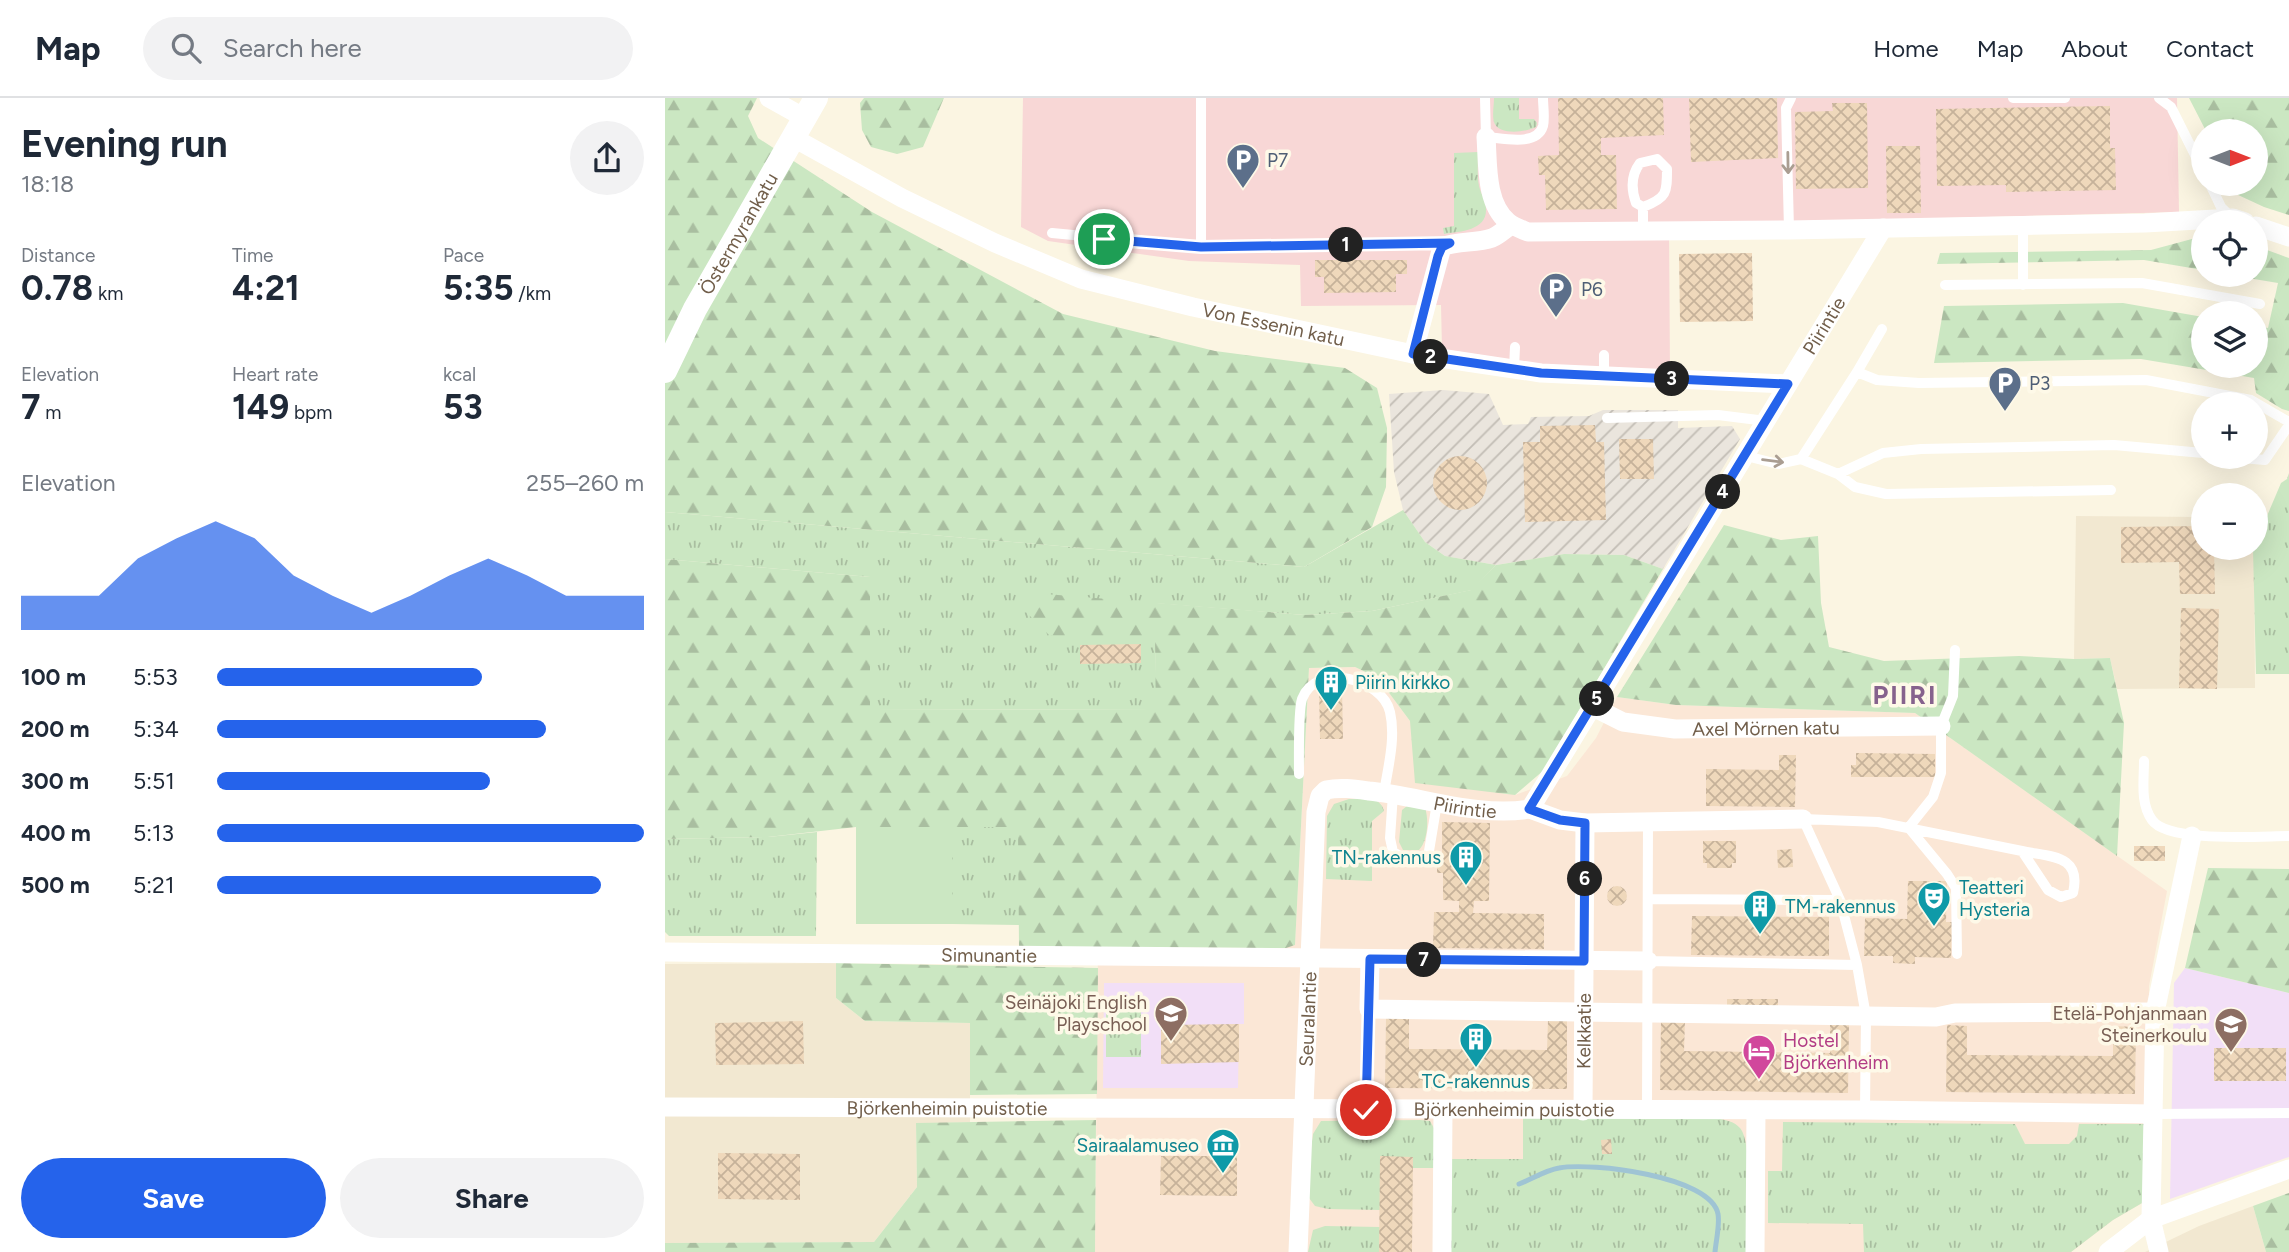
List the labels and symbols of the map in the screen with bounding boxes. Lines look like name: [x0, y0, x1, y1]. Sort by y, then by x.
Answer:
north arrow: [2191, 119, 2268, 196]
parking icon: P7: [1224, 141, 1262, 190]
place label: P7: [1267, 149, 1288, 172]
one-way arrow: [1781, 152, 1794, 175]
street label: Östermyrankatu: [694, 168, 782, 299]
pin: [1074, 209, 1134, 269]
pin: 1: [1329, 228, 1363, 262]
parking icon: P6: [1537, 270, 1575, 319]
place label: P6: [1581, 278, 1603, 301]
street label: Piirintie: [1797, 293, 1850, 359]
street label: Von Essenin katu: [1200, 298, 1347, 351]
pin: 2: [1413, 340, 1449, 374]
pin: 3: [1655, 362, 1689, 396]
parking icon: P3: [1986, 364, 2024, 413]
place label: P3: [2029, 372, 2050, 395]
one-way arrow: [1761, 455, 1784, 468]
pin: 4: [1705, 474, 1741, 510]
building icon: Piirin kirkko: [1312, 663, 1350, 712]
place label: Piirin kirkko: [1355, 671, 1450, 694]
district label: PIIRI: [1873, 679, 1938, 711]
pin: 5: [1579, 682, 1615, 716]
street label: Axel Mörnen katu: [1692, 716, 1840, 740]
street label: Piirintie: [1432, 791, 1497, 823]
building icon: TN-rakennus: [1447, 838, 1485, 887]
place label: TN-rakennus: [1332, 846, 1441, 869]
pin: 6: [1567, 862, 1602, 896]
place label: Teatteri Hysteria: [1959, 876, 2030, 921]
theatre icon: Teatteri Hysteria: [1915, 879, 1953, 928]
building icon: TM-rakennus: [1741, 887, 1779, 936]
place label: TM-rakennus: [1785, 895, 1896, 918]
pin: 7: [1407, 942, 1441, 978]
street label: Simunantie: [941, 943, 1037, 967]
street label: Seuralantie: [1294, 971, 1321, 1067]
place label: Seinäjoki English Playschool: [1005, 991, 1147, 1036]
street label: Kelkkatie: [1572, 993, 1595, 1069]
school or university icon: Seinäjoki English Playschool: [1152, 994, 1190, 1043]
place label: Etelä-Pohjanmaan Steinerkoulu: [2052, 1002, 2207, 1047]
school or university icon: Etelä-Pohjanmaan Steinerkoulu: [2212, 1005, 2250, 1054]
building icon: TC-rakennus: [1457, 1020, 1495, 1069]
place label: Hostel Björkenheim: [1783, 1029, 1889, 1074]
hotel icon: Hostel Björkenheim: [1740, 1032, 1778, 1081]
place label: TC-rakennus: [1422, 1070, 1530, 1093]
pin: [1336, 1080, 1396, 1140]
street label: Björkenheimin puistotie: [847, 1096, 1047, 1119]
street label: Björkenheimin puistotie: [1414, 1097, 1614, 1121]
museum icon: Sairaalamuseo: [1204, 1126, 1242, 1175]
place label: Sairaalamuseo: [1077, 1134, 1199, 1157]

